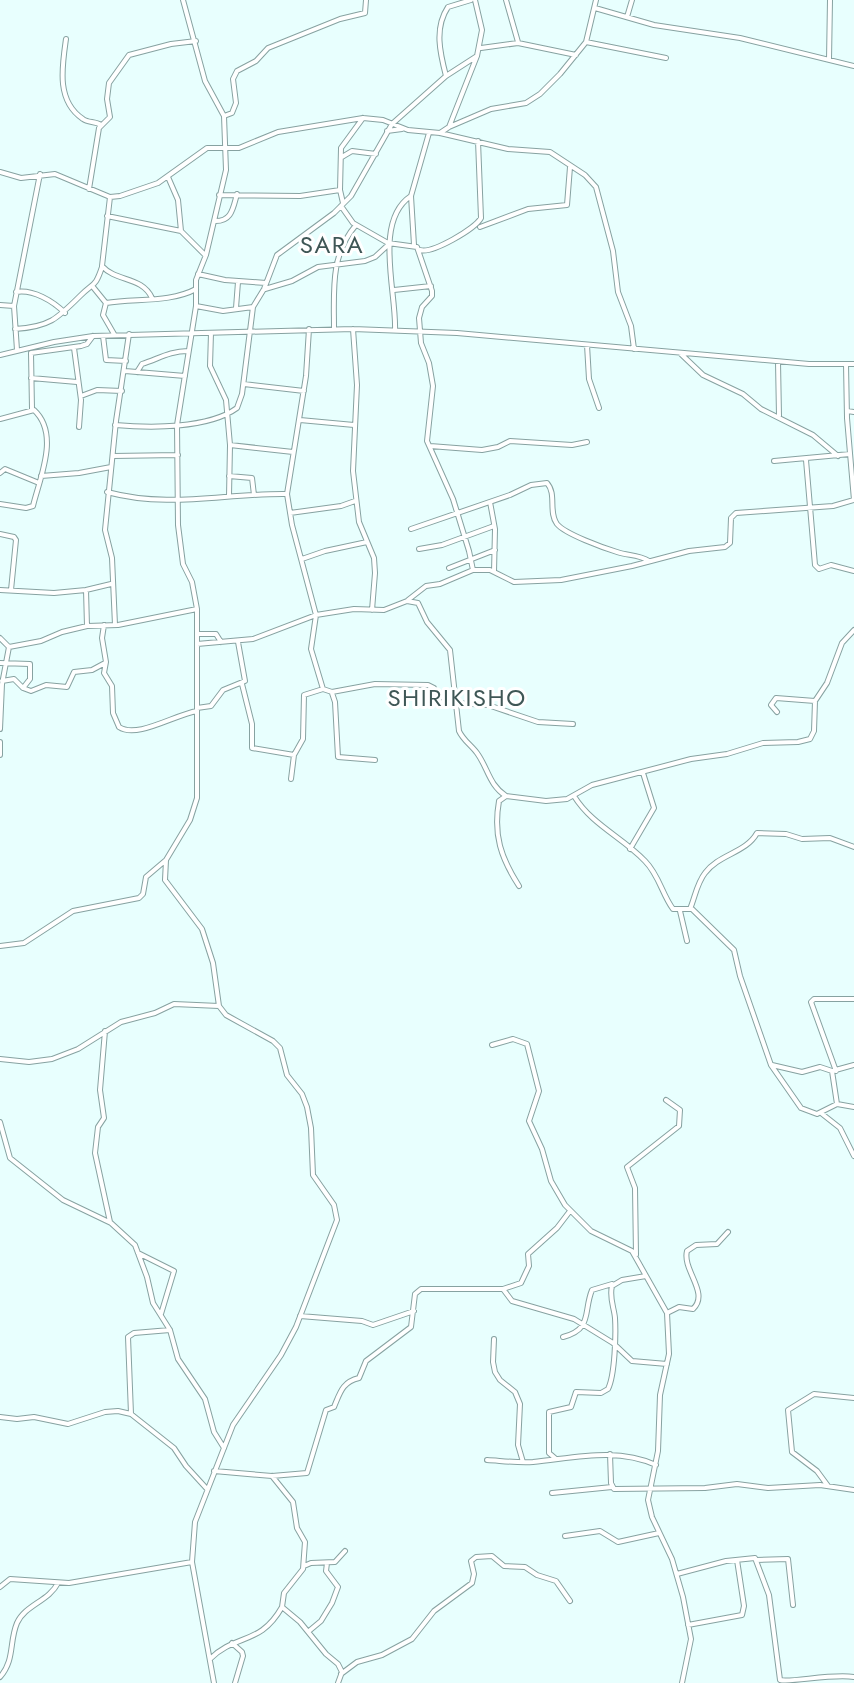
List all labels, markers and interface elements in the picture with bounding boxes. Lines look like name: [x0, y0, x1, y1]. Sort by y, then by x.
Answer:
district label: SARA: [300, 227, 364, 262]
district label: SHIRIKISHO: [387, 680, 527, 715]

